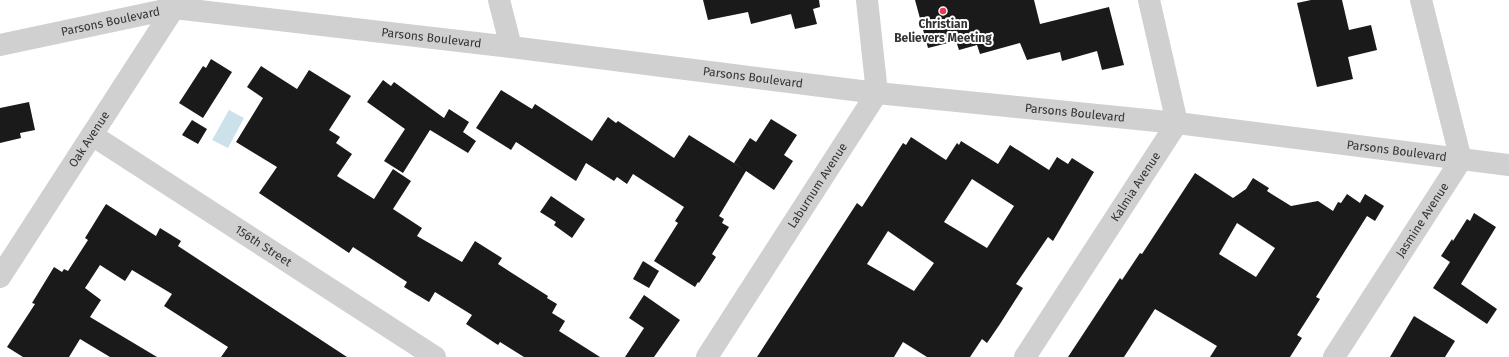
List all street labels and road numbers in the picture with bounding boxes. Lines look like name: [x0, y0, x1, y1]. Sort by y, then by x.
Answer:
street label: Parsons Boulevard: [60, 4, 161, 39]
street label: Parsons Boulevard: [381, 25, 482, 51]
street label: Parsons Boulevard: [702, 64, 804, 91]
street label: Parsons Boulevard: [1024, 101, 1126, 125]
street label: Oak Avenue: [66, 109, 112, 170]
street label: Parsons Boulevard: [1346, 138, 1448, 164]
street label: Laburnum Avenue: [785, 140, 850, 231]
street label: Kalmia Avenue: [1108, 149, 1163, 224]
street label: Jasmine Avenue: [1393, 180, 1452, 260]
street label: 156th Street: [232, 222, 295, 270]

